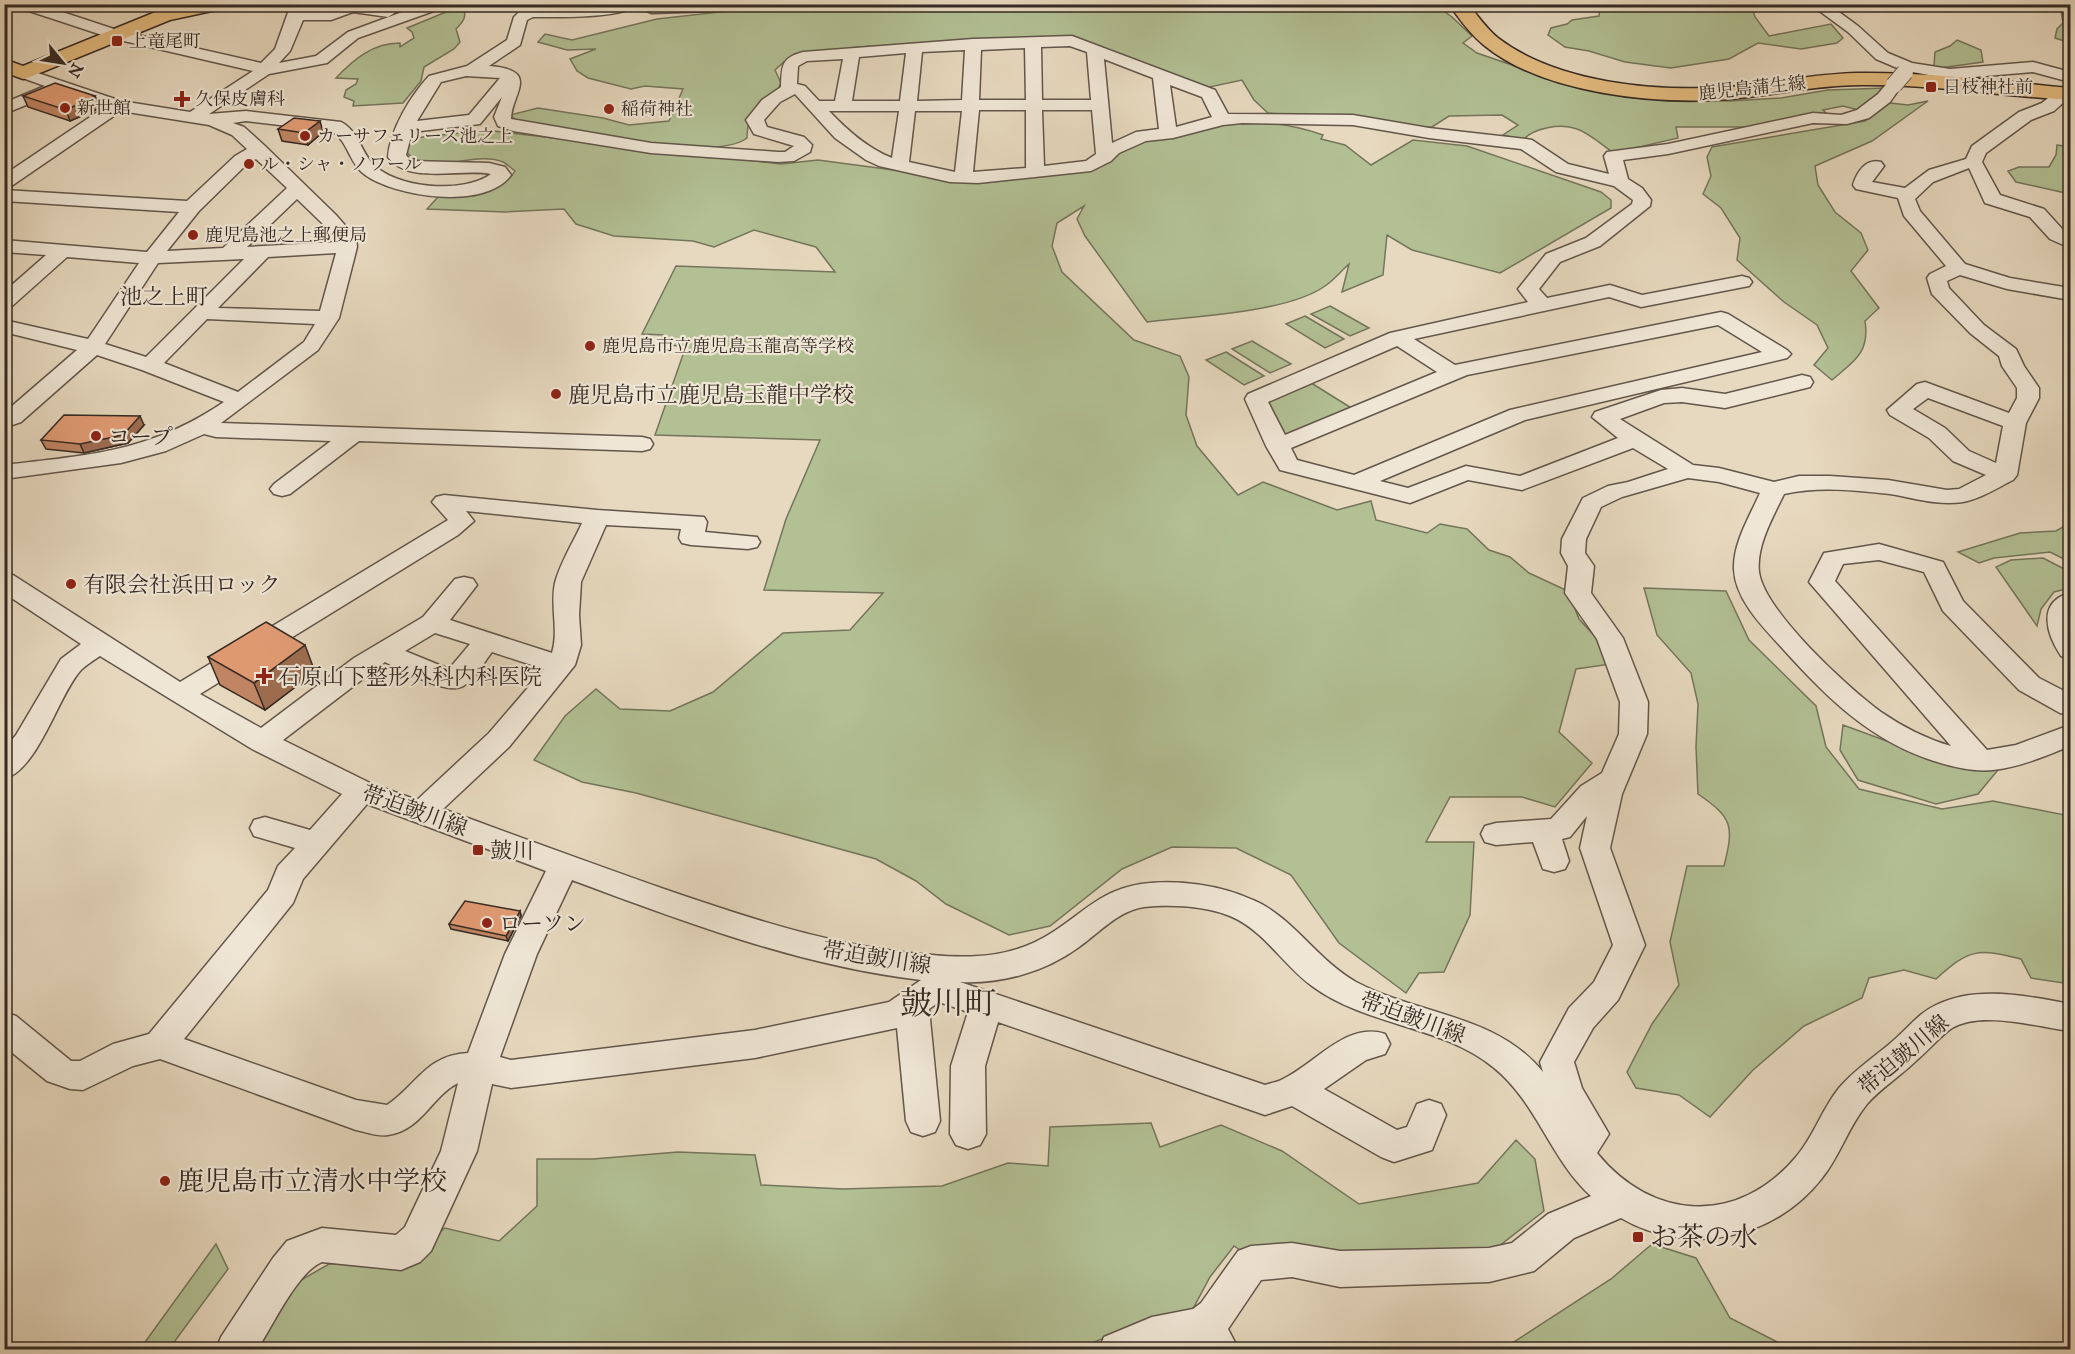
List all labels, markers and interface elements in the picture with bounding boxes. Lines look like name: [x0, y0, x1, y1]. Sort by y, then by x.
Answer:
place label: 上竜尾町: [129, 30, 201, 52]
north arrow: [33, 33, 93, 93]
marker: 上竜尾町: [110, 34, 124, 48]
text: N: [64, 60, 87, 81]
street label: 鹿児島蒲生線: [1697, 71, 1807, 105]
place label: 日枝神社前: [1943, 76, 2033, 98]
marker: 日枝神社前: [1924, 80, 1938, 94]
place label: 久保皮膚科: [195, 88, 285, 110]
marker: 久保皮膚科: [173, 90, 191, 108]
place label: 新世館: [77, 97, 131, 119]
place label: 稲荷神社: [621, 98, 693, 120]
marker: 新世館: [58, 101, 72, 115]
marker: 稲荷神社: [602, 102, 616, 116]
place label: カーサフェリース池之上: [317, 125, 513, 147]
marker: カーサフェリース池之上: [298, 129, 312, 143]
place label: ル・シャ・ノワール: [261, 153, 422, 175]
marker: ル・シャ・ノワール: [242, 157, 256, 171]
place label: 鹿児島池之上郵便局: [205, 224, 367, 246]
marker: 鹿児島池之上郵便局: [186, 228, 200, 242]
district label: 池之上町: [120, 283, 208, 310]
place label: 鹿児島市立鹿児島玉龍高等学校: [602, 335, 854, 357]
marker: 鹿児島市立鹿児島玉龍高等学校: [583, 339, 597, 353]
place label: 鹿児島市立鹿児島玉龍中学校: [568, 381, 854, 408]
marker: 鹿児島市立鹿児島玉龍中学校: [549, 387, 563, 401]
place label: コープ: [108, 423, 173, 450]
marker: コープ: [89, 429, 103, 443]
place label: 有限会社浜田ロック: [83, 571, 281, 598]
marker: 有限会社浜田ロック: [64, 577, 78, 591]
place label: 石原山下整形外科内科医院: [278, 663, 542, 690]
marker: 石原山下整形外科内科医院: [255, 667, 273, 685]
street label: 帯迫皷川線: [359, 779, 471, 842]
place label: 皷川: [490, 837, 534, 864]
marker: 皷川: [471, 843, 485, 857]
place label: ローソン: [499, 910, 586, 937]
marker: ローソン: [480, 916, 494, 930]
street label: 帯迫皷川線: [820, 936, 933, 979]
district label: 皷川町: [900, 984, 996, 1023]
street label: 帯迫皷川線: [1357, 986, 1469, 1049]
street label: 帯迫皷川線: [1853, 1009, 1954, 1100]
place label: 鹿児島市立清水中学校: [177, 1164, 447, 1197]
marker: 鹿児島市立清水中学校: [158, 1174, 172, 1188]
place label: お茶の水: [1650, 1220, 1758, 1253]
marker: お茶の水: [1631, 1230, 1645, 1244]

